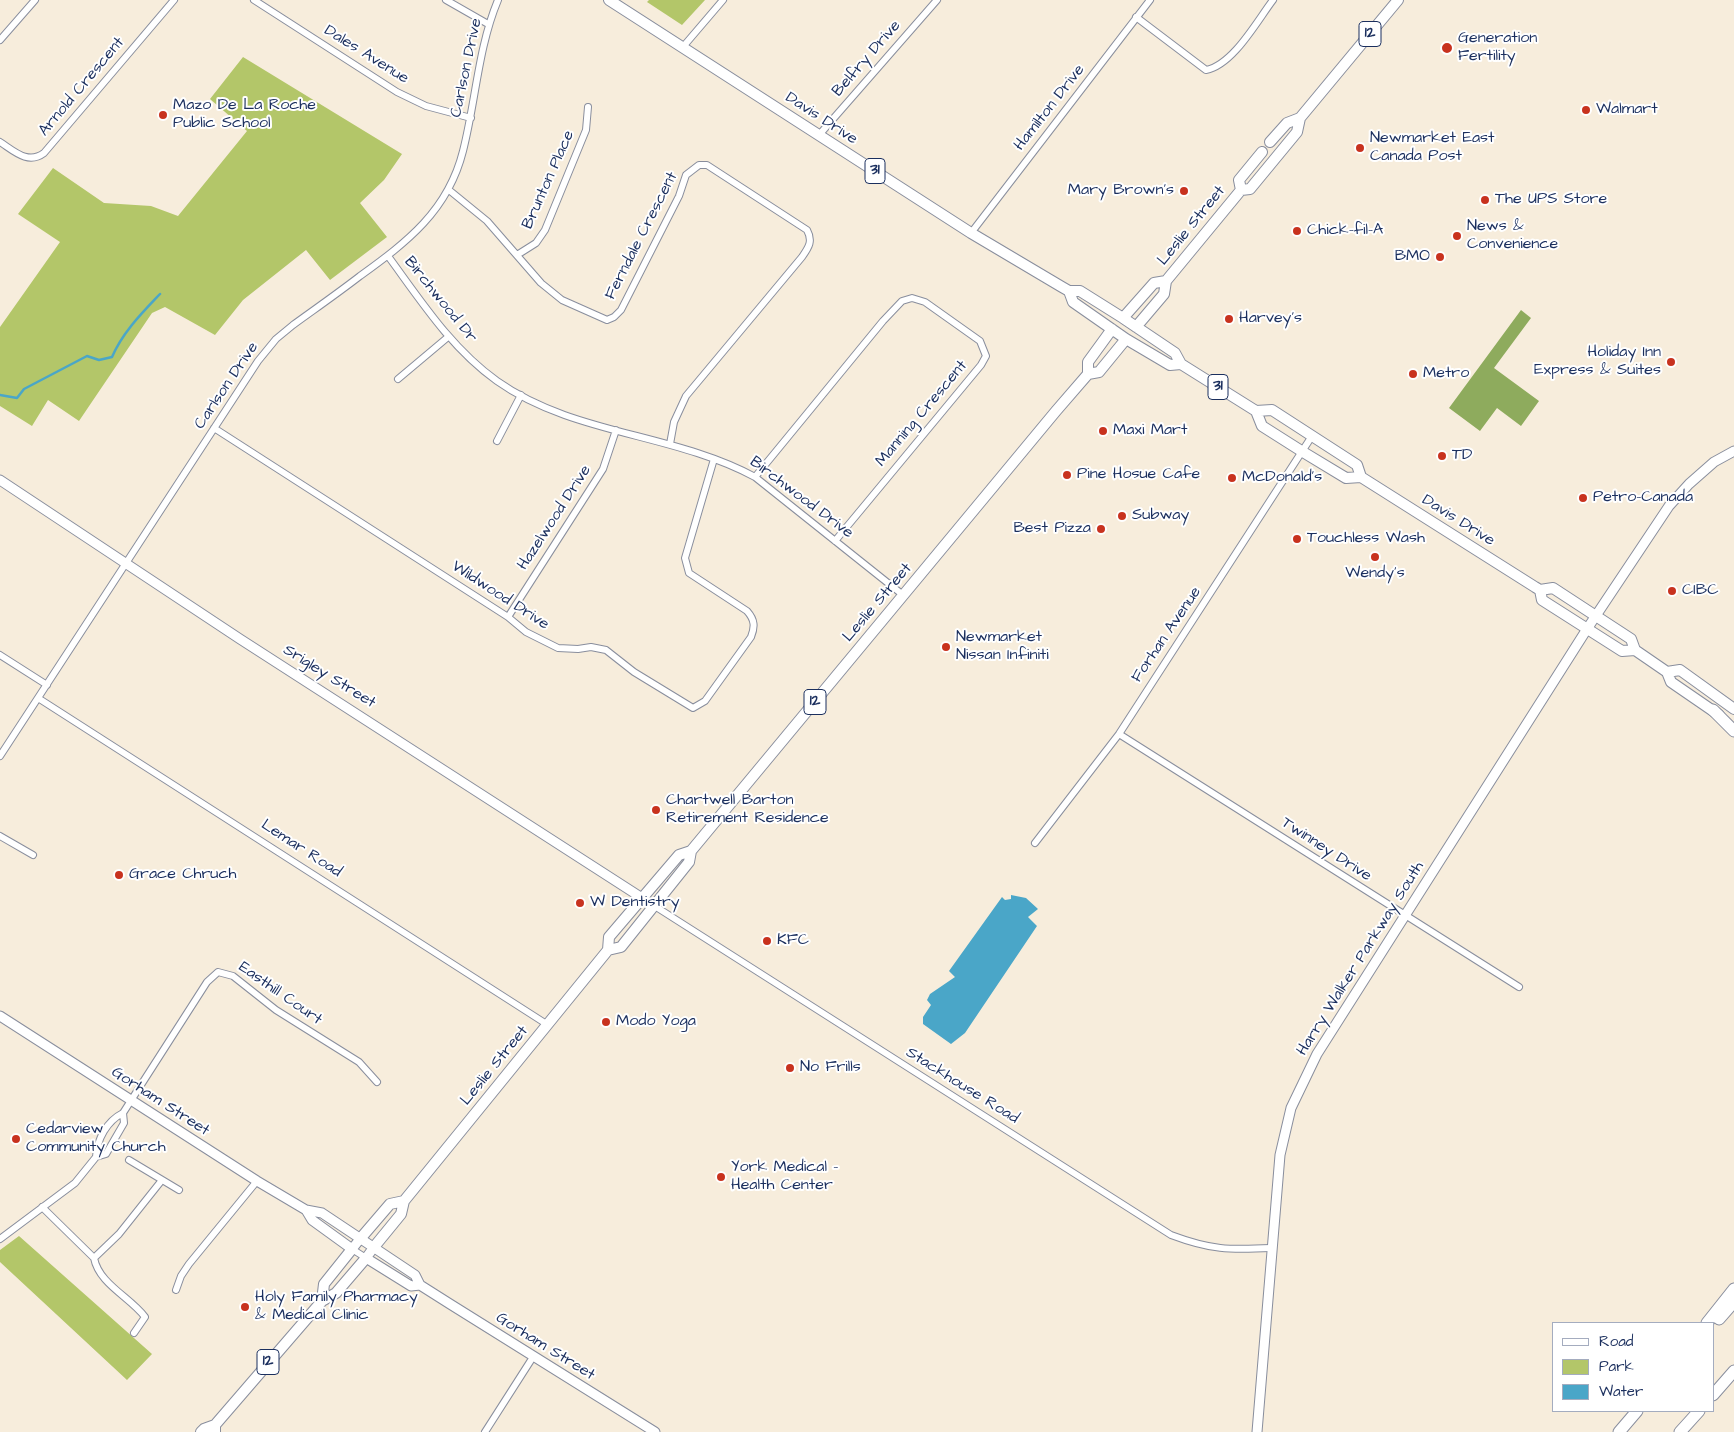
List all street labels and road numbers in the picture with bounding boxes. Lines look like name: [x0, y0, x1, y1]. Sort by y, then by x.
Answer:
street label: Carlson Drive: [447, 17, 487, 119]
street label: Belfry Drive: [829, 17, 905, 101]
street label: Dales Avenue: [320, 21, 412, 89]
road number: 12: [1359, 22, 1381, 46]
street label: Arnold Crescent: [35, 34, 129, 140]
street label: Hamilton Drive: [1011, 61, 1089, 155]
street label: Davis Drive: [781, 89, 861, 149]
street label: Brunton Place: [519, 128, 579, 232]
road number: 31: [865, 158, 885, 184]
street label: Ferndale Crescent: [602, 169, 682, 303]
street label: Leslie Street: [1154, 182, 1230, 270]
street label: Birchwood Dr: [399, 253, 481, 347]
street label: Carlson Drive: [191, 339, 263, 433]
street label: Manning Crescent: [872, 357, 972, 471]
road number: 31: [1208, 374, 1228, 400]
street label: Birchwood Drive: [745, 453, 857, 543]
street label: Hazelwood Drive: [514, 462, 596, 574]
street label: Davis Drive: [1418, 491, 1498, 551]
street label: Wildwood Drive: [448, 557, 552, 635]
street label: Leslie Street: [839, 560, 917, 646]
street label: Forhan Avenue: [1128, 583, 1206, 687]
street label: Srigley Street: [279, 641, 379, 713]
road number: 12: [804, 690, 826, 714]
street label: Twinney Drive: [1277, 814, 1375, 886]
street label: Lemar Road: [257, 816, 345, 882]
street label: Harry Walker Parkway South: [1293, 858, 1429, 1060]
street label: Easthill Court: [235, 958, 325, 1030]
street label: Leslie Street: [457, 1022, 533, 1110]
street label: Stackhouse Road: [902, 1043, 1022, 1129]
street label: Gorham Street: [107, 1063, 213, 1141]
street label: Gorham Street: [492, 1309, 598, 1385]
road number: 12: [257, 1350, 279, 1374]

